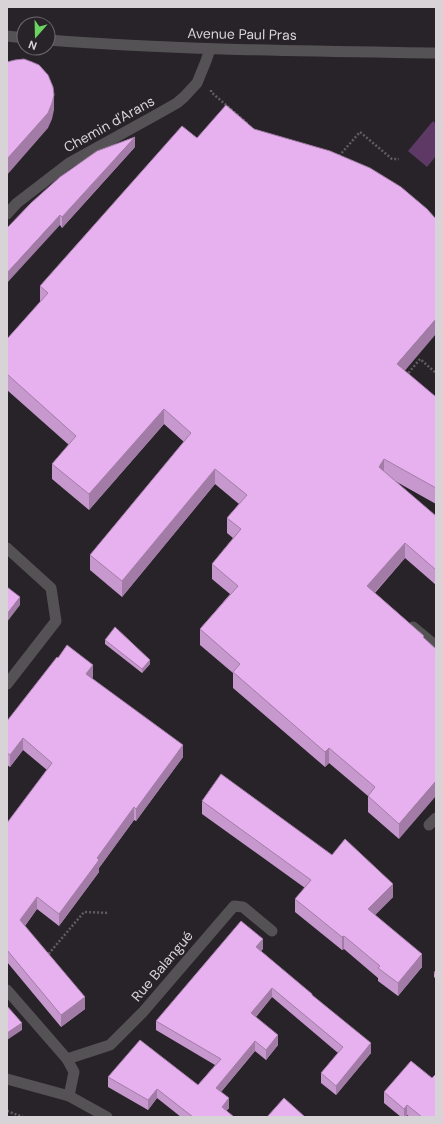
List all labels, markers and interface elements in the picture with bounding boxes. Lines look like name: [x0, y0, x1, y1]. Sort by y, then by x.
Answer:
north arrow: [16, 16, 56, 56]
street label: Avenue Paul Pras: [187, 24, 297, 44]
text: N: [26, 37, 39, 53]
street label: Chemin d'Arans: [60, 92, 158, 156]
street label: Rue Balangué: [127, 927, 197, 1005]

